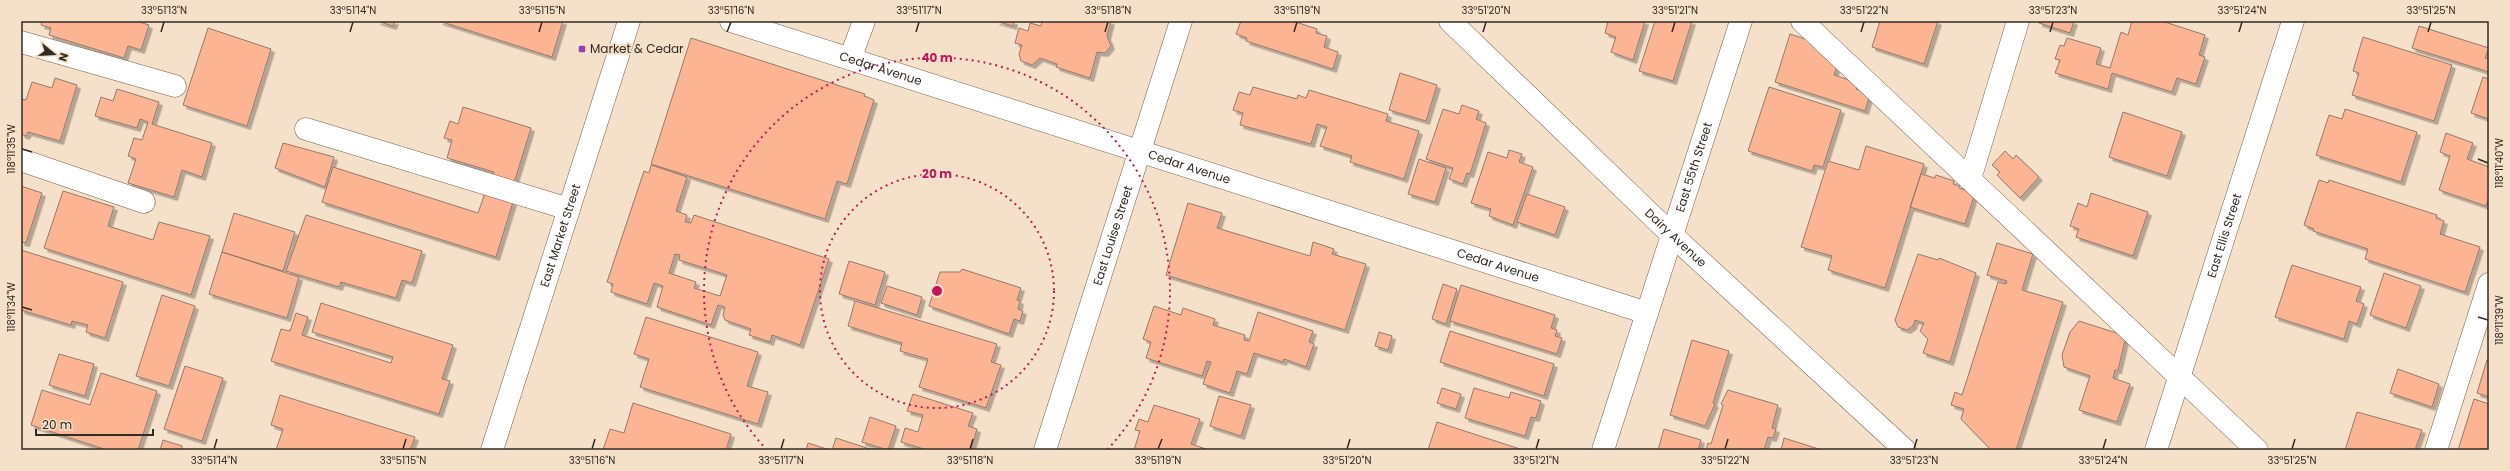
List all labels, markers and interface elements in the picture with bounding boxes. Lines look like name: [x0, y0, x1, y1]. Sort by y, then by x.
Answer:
text: 33°51'13"N: [141, 3, 187, 18]
text: 33°51'14"N: [330, 3, 376, 18]
text: 33°51'15"N: [519, 3, 565, 18]
text: 33°51'16"N: [708, 3, 754, 18]
text: 33°51'17"N: [896, 3, 942, 18]
text: 33°51'18"N: [1085, 3, 1131, 18]
text: 33°51'19"N: [1274, 3, 1320, 18]
text: 33°51'20"N: [1462, 3, 1510, 18]
text: 33°51'21"N: [1652, 3, 1698, 18]
text: 33°51'22"N: [1840, 3, 1888, 18]
text: 33°51'23"N: [2029, 3, 2077, 18]
text: 33°51'24"N: [2218, 3, 2266, 18]
text: 33°51'25"N: [2407, 3, 2455, 18]
north arrow: [34, 34, 74, 74]
place label: Market & Cedar: [590, 40, 684, 57]
marker: Market & Cedar: [577, 44, 587, 54]
street label: Cedar Avenue: [837, 47, 924, 89]
text: 40 m: [921, 49, 953, 66]
text: N: [55, 51, 72, 64]
street label: East 55th Street: [1671, 120, 1716, 214]
text: 118°11'35"W: [4, 124, 19, 174]
text: 118°11'40"W: [2492, 138, 2507, 188]
street label: Cedar Avenue: [1146, 145, 1233, 188]
text: 20 m: [922, 165, 952, 182]
street label: East Market Street: [536, 182, 584, 289]
street label: East Louise Street: [1089, 183, 1136, 287]
street label: East Ellis Street: [2203, 191, 2245, 280]
street label: Dairy Avenue: [1641, 204, 1711, 271]
street label: Cedar Avenue: [1455, 244, 1542, 286]
text: 118°11'34"W: [4, 282, 19, 332]
centre of rings: [930, 284, 944, 298]
text: 118°11'39"W: [2492, 295, 2507, 345]
scale bar: [36, 411, 153, 437]
text: 20 m: [42, 416, 72, 433]
text: 33°51'14"N: [191, 453, 237, 468]
text: 33°51'15"N: [380, 453, 426, 468]
text: 33°51'16"N: [569, 453, 615, 468]
text: 33°51'17"N: [758, 453, 804, 468]
text: 33°51'18"N: [947, 453, 993, 468]
text: 33°51'19"N: [1135, 453, 1181, 468]
text: 33°51'20"N: [1323, 453, 1371, 468]
text: 33°51'21"N: [1513, 453, 1559, 468]
text: 33°51'22"N: [1701, 453, 1749, 468]
text: 33°51'23"N: [1890, 453, 1938, 468]
text: 33°51'24"N: [2079, 453, 2127, 468]
text: 33°51'25"N: [2268, 453, 2316, 468]

